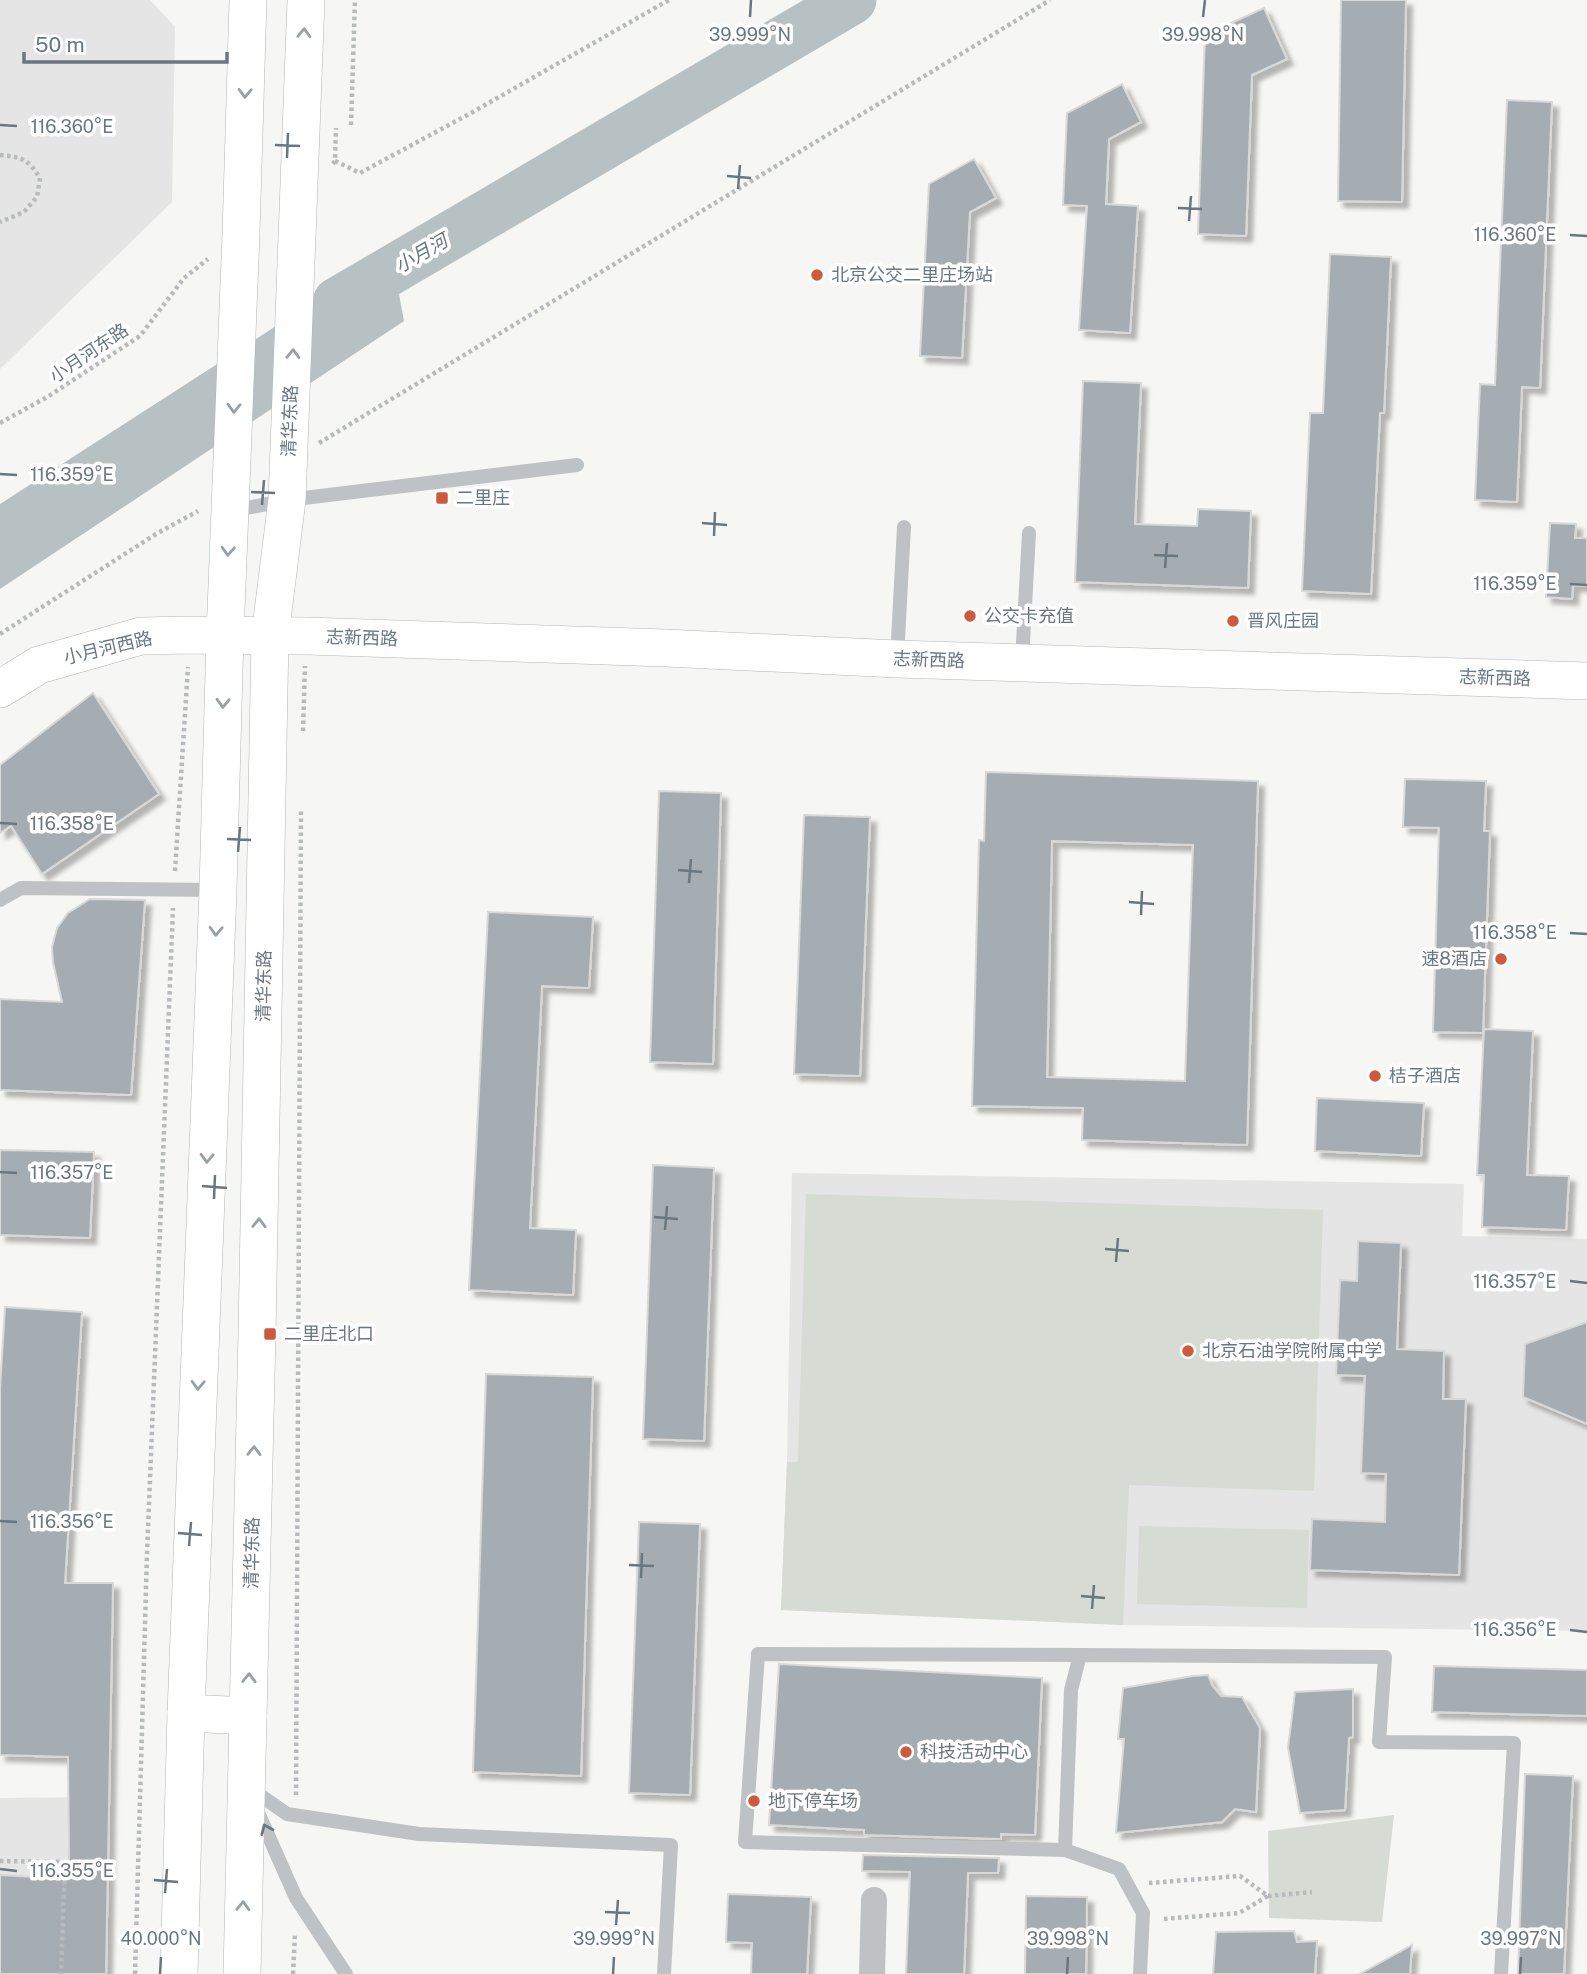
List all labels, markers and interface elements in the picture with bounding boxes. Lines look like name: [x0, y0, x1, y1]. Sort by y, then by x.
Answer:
scale bar: [24, 21, 228, 65]
text: 39.999°N: [709, 24, 791, 45]
text: 39.998°N: [1162, 24, 1244, 45]
one-way arrow: [297, 27, 312, 38]
text: 50 m: [35, 32, 85, 57]
one-way arrow: [237, 88, 253, 98]
text: 116.360°E: [31, 116, 113, 137]
text: 116.360°E: [1474, 224, 1556, 245]
water label: 小月河: [391, 227, 455, 277]
place label: 北京公交二里庄场站: [831, 264, 993, 285]
marker: 北京公交二里庄场站: [809, 267, 825, 283]
street label: 小月河东路: [46, 319, 132, 386]
one-way arrow: [285, 349, 300, 360]
street label: 清华东路: [278, 385, 301, 457]
one-way arrow: [227, 403, 242, 414]
text: 116.359°E: [30, 464, 114, 485]
place label: 二里庄: [456, 487, 510, 508]
marker: 二里庄: [434, 490, 450, 506]
one-way arrow: [220, 546, 235, 557]
text: 116.359°E: [1473, 573, 1557, 594]
place label: 公交卡充值: [984, 605, 1074, 626]
marker: 公交卡充值: [962, 608, 978, 624]
place label: 晋风庄园: [1247, 610, 1319, 631]
marker: 晋风庄园: [1225, 613, 1241, 629]
street label: 志新西路: [326, 626, 398, 649]
street label: 小月河西路: [62, 627, 154, 668]
street label: 志新西路: [893, 648, 965, 671]
street label: 志新西路: [1459, 666, 1531, 689]
one-way arrow: [215, 698, 230, 709]
text: 116.358°E: [30, 813, 114, 834]
text: 116.358°E: [1473, 922, 1557, 943]
one-way arrow: [209, 925, 224, 936]
place label: 速8酒店: [1421, 948, 1487, 969]
street label: 清华东路: [252, 950, 275, 1022]
marker: 速8酒店: [1493, 951, 1509, 967]
place label: 桔子酒店: [1389, 1065, 1461, 1086]
marker: 桔子酒店: [1367, 1068, 1383, 1084]
one-way arrow: [200, 1153, 215, 1164]
text: 116.357°E: [30, 1162, 114, 1183]
one-way arrow: [251, 1218, 267, 1228]
text: 116.357°E: [1473, 1271, 1557, 1292]
place label: 二里庄北口: [284, 1323, 374, 1344]
marker: 二里庄北口: [262, 1326, 278, 1342]
place label: 北京石油学院附属中学: [1202, 1340, 1382, 1361]
marker: 北京石油学院附属中学: [1180, 1343, 1196, 1359]
one-way arrow: [191, 1380, 206, 1391]
one-way arrow: [247, 1445, 262, 1456]
text: 116.356°E: [30, 1511, 114, 1532]
street label: 清华东路: [240, 1517, 263, 1589]
text: 116.356°E: [1473, 1619, 1557, 1640]
one-way arrow: [241, 1673, 257, 1683]
place label: 科技活动中心: [920, 1741, 1028, 1762]
marker: 科技活动中心: [898, 1744, 914, 1760]
place label: 地下停车场: [768, 1790, 858, 1811]
marker: 地下停车场: [746, 1793, 762, 1809]
one-way arrow: [260, 1824, 274, 1836]
text: 116.355°E: [30, 1860, 114, 1881]
one-way arrow: [236, 1900, 251, 1911]
text: 40.000°N: [120, 1928, 202, 1949]
text: 39.999°N: [573, 1928, 655, 1949]
text: 39.998°N: [1027, 1928, 1109, 1949]
text: 39.997°N: [1480, 1928, 1562, 1949]

